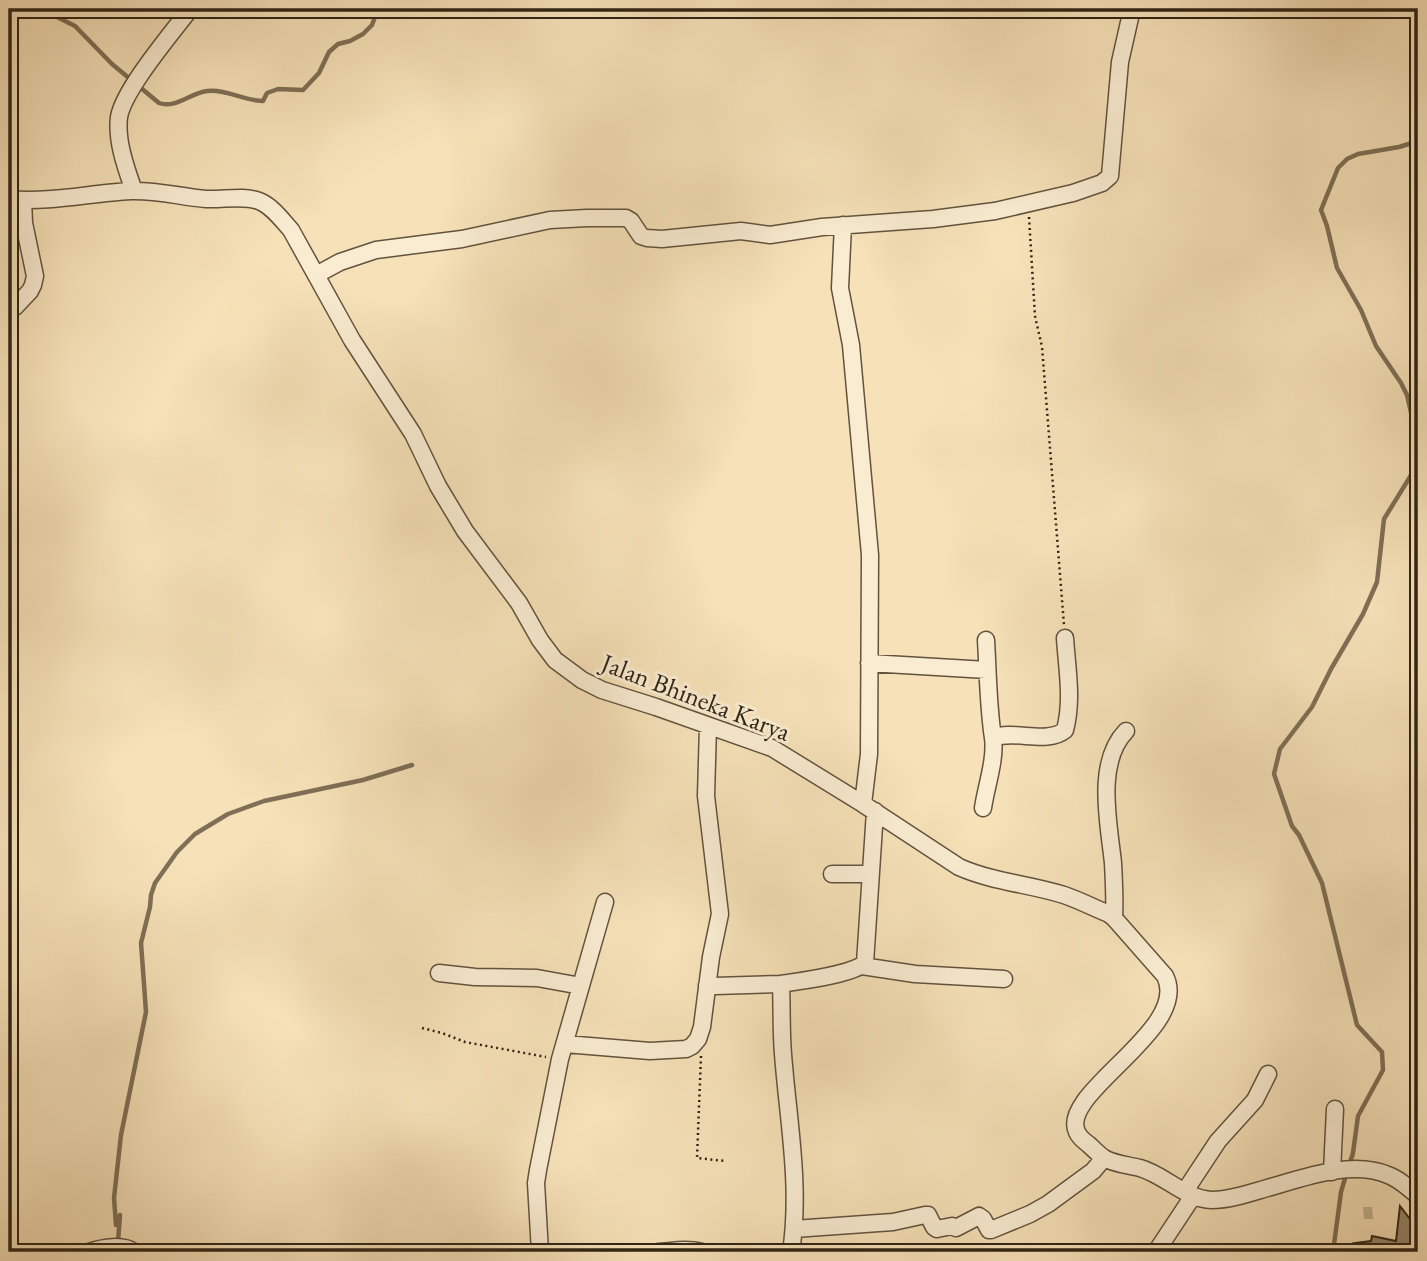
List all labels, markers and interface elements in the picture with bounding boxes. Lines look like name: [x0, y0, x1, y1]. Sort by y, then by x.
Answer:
street label: Jalan Bhineka Karya: [595, 645, 796, 749]

